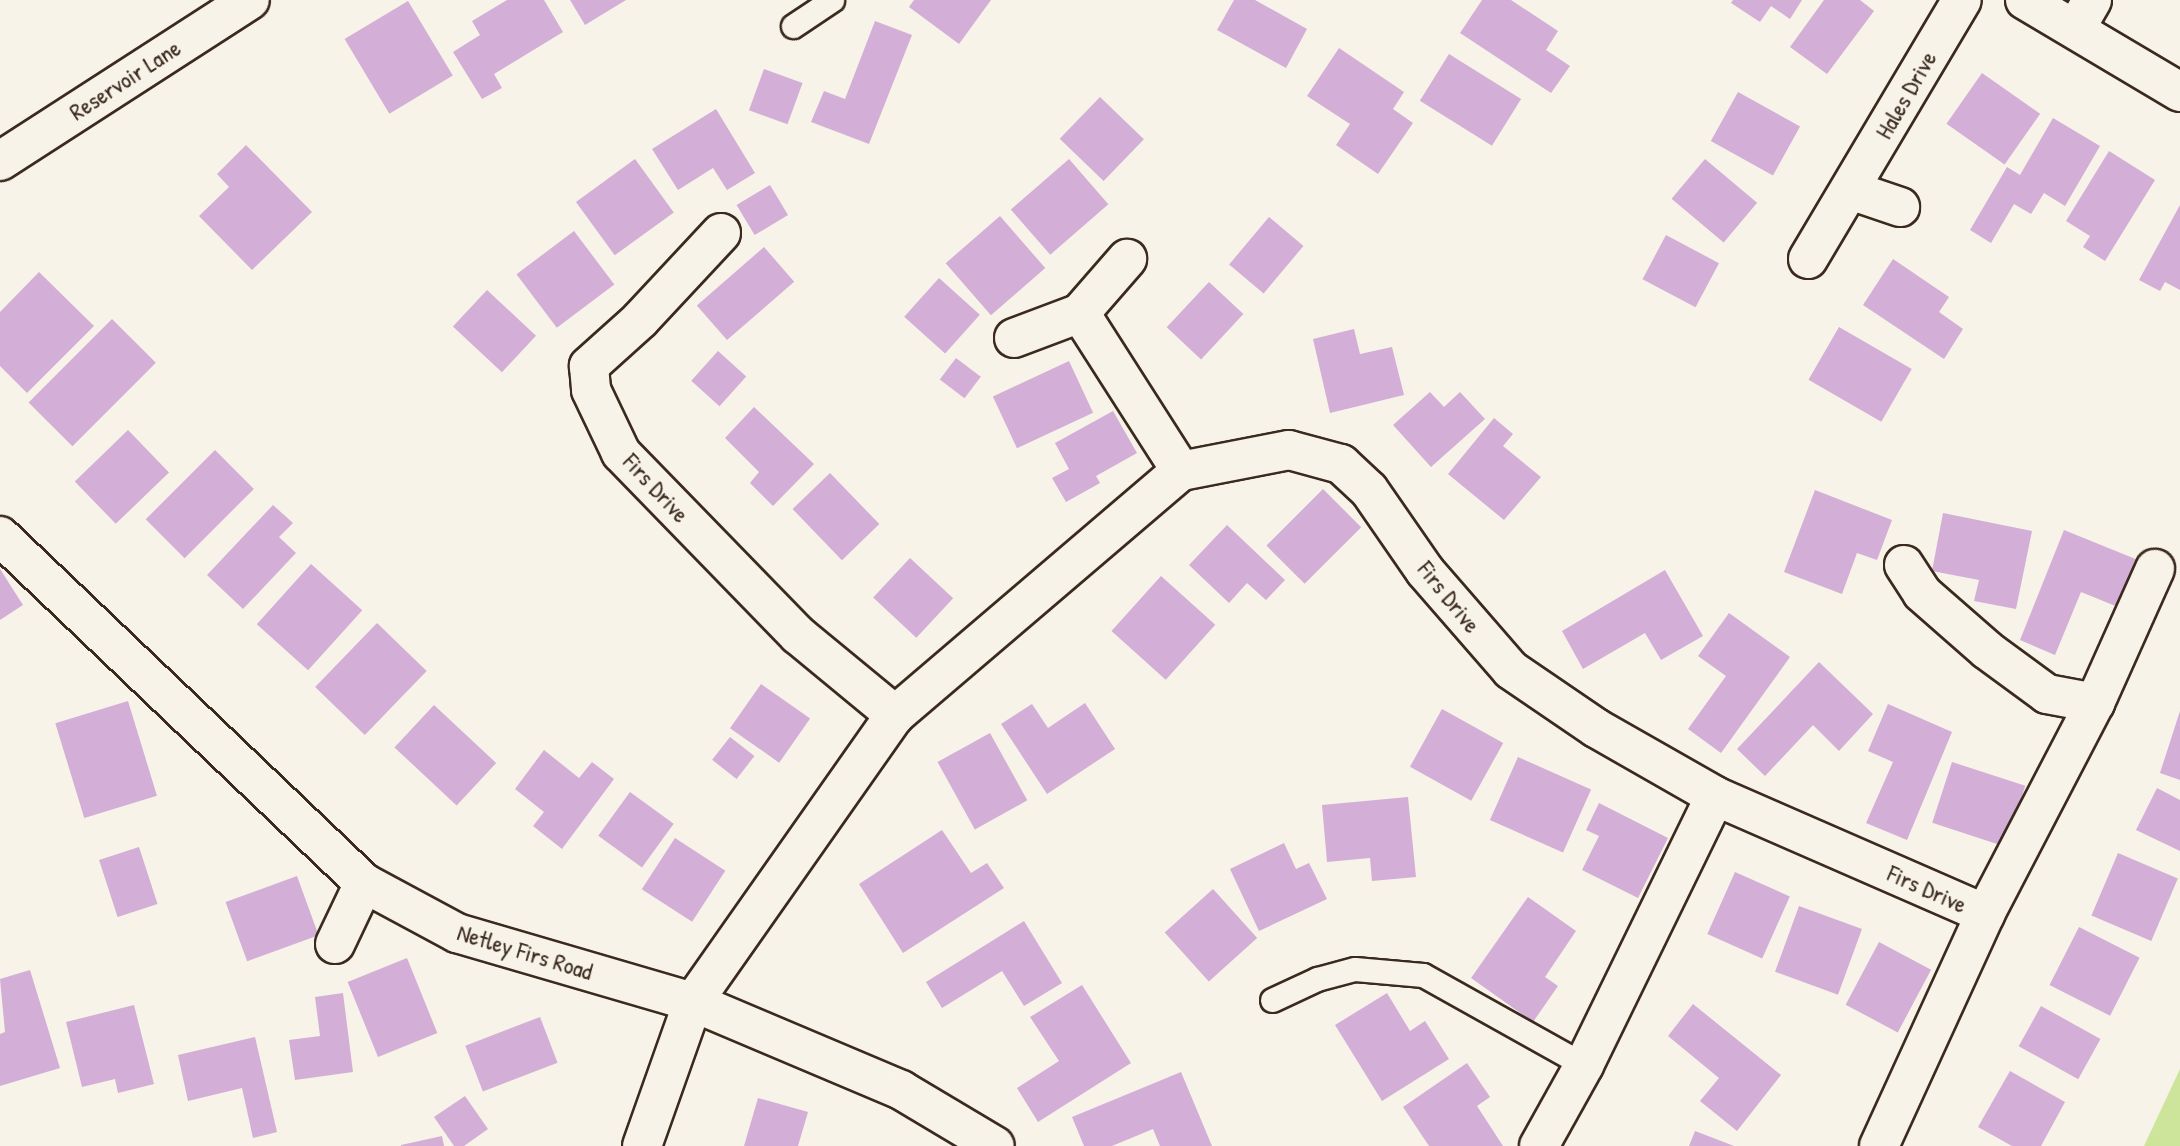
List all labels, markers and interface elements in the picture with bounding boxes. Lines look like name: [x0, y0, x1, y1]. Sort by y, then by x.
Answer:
street label: Reservoir Lane: [64, 33, 186, 127]
street label: Hales Drive: [1869, 46, 1943, 144]
street label: Firs Drive: [617, 448, 695, 528]
street label: Firs Drive: [1412, 555, 1486, 639]
street label: Firs Drive: [1883, 859, 1971, 919]
street label: Netley Firs Road: [454, 918, 596, 986]

